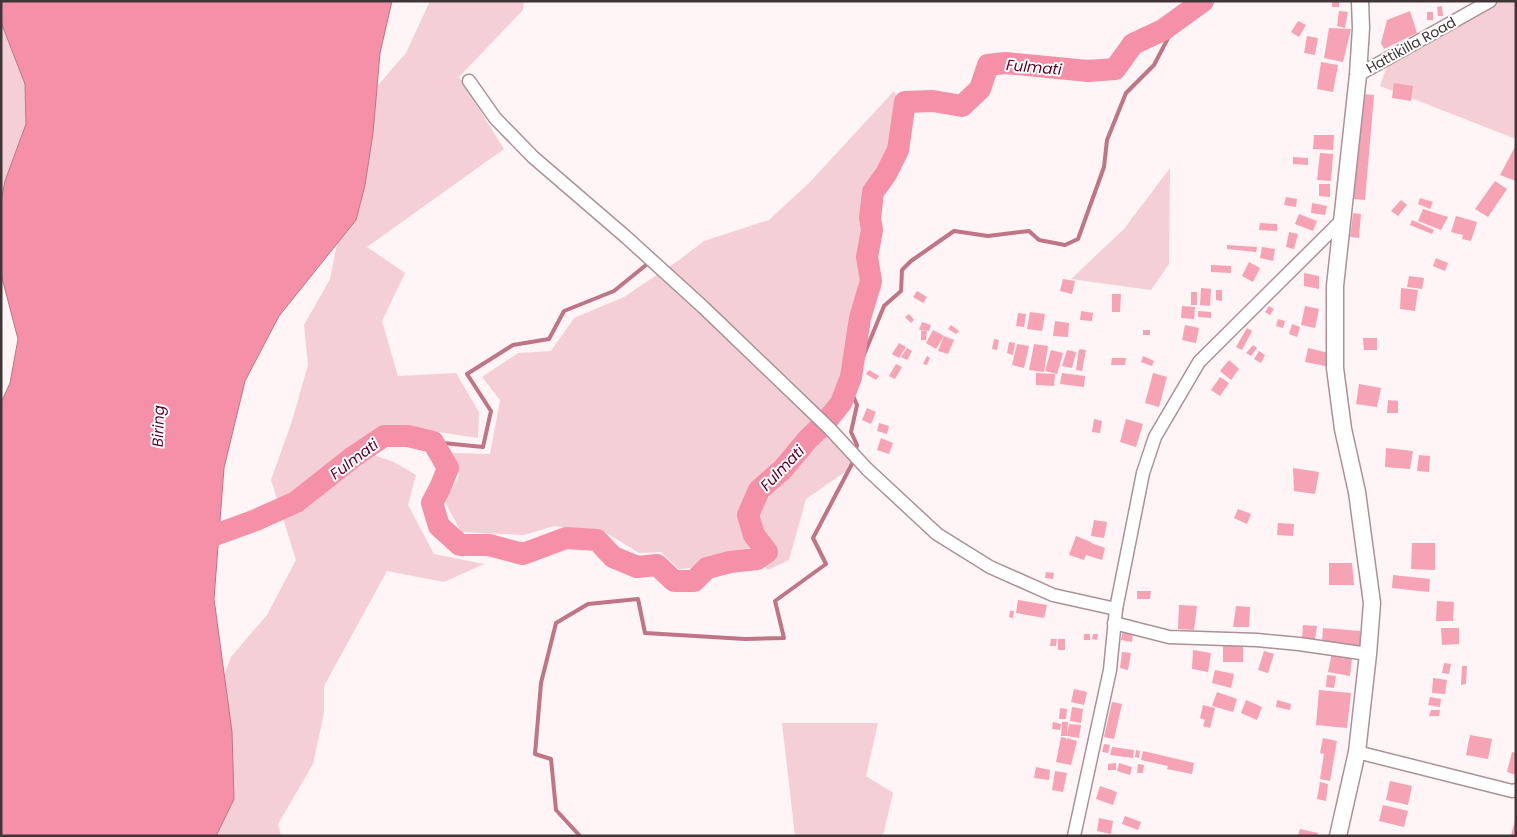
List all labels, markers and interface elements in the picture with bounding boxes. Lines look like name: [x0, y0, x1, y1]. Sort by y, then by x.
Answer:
street label: Hattikilla Road: [1362, 12, 1460, 78]
water label: Fulmati: [1005, 54, 1063, 80]
water label: Biring: [147, 405, 169, 447]
water label: Fulmati: [325, 434, 383, 484]
water label: Fulmati: [755, 440, 809, 495]

